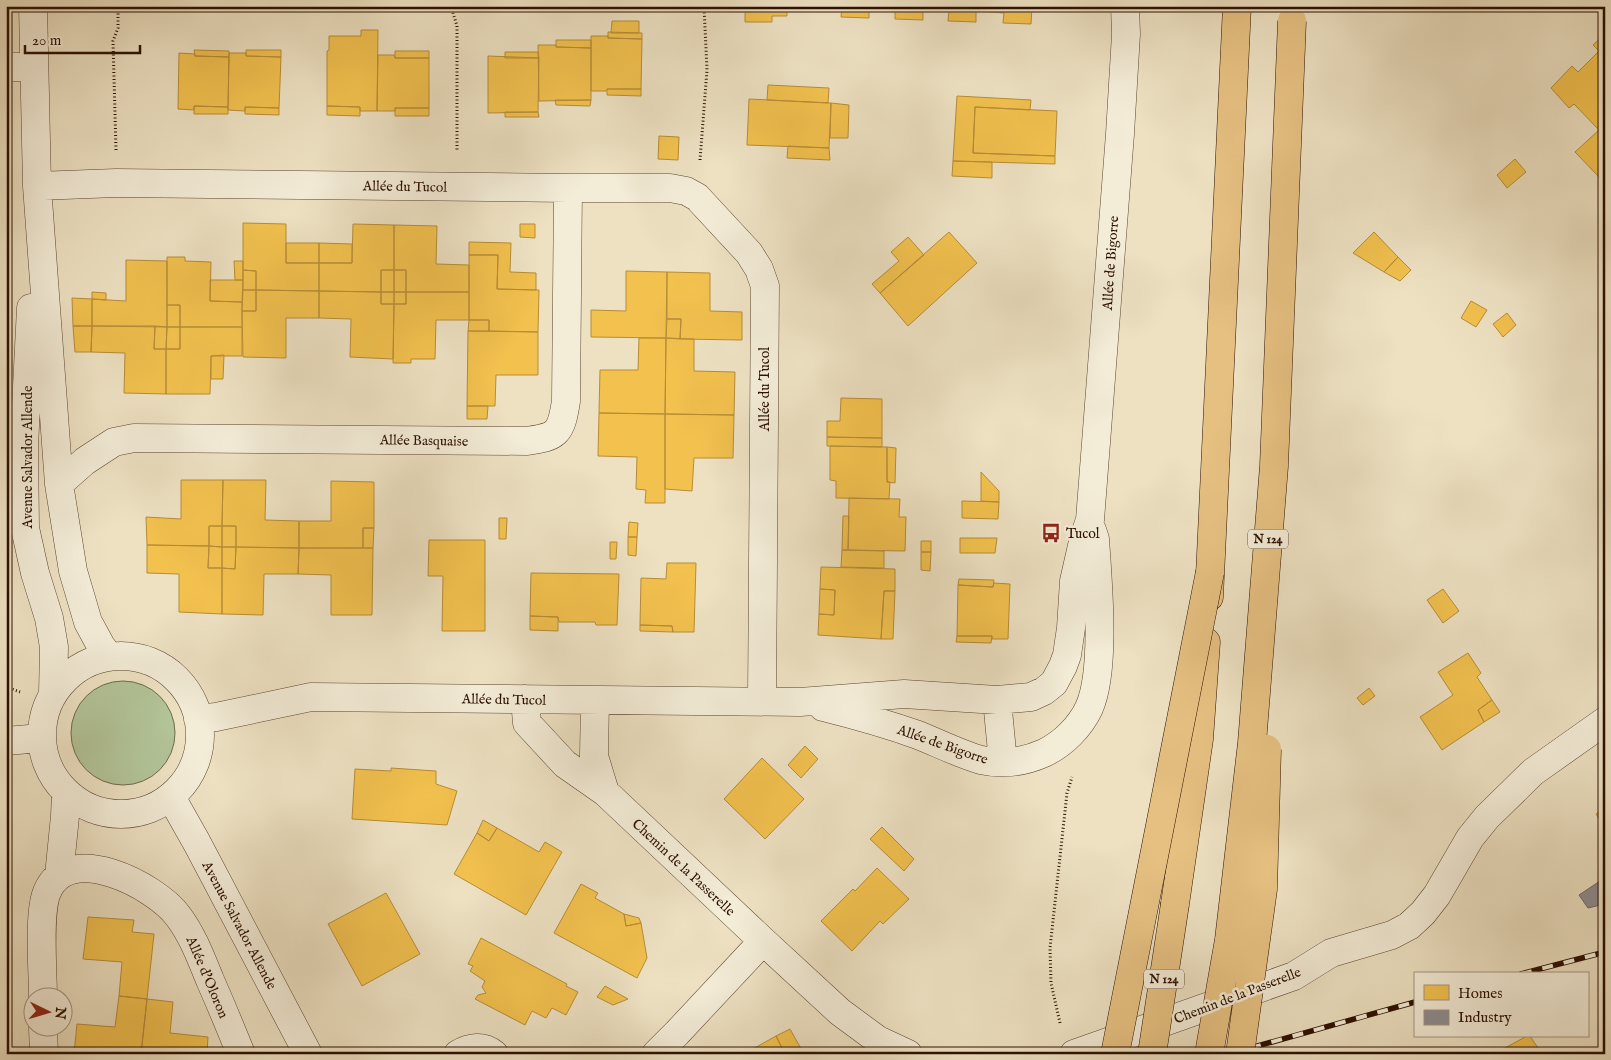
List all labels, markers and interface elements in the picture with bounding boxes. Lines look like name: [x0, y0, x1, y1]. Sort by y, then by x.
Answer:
scale bar: [25, 22, 140, 54]
text: 20 m: [32, 31, 62, 50]
street label: Allée du Tucol: [362, 177, 447, 197]
street label: Allée de Bigorre: [1099, 215, 1123, 312]
street label: Allée du Tucol: [756, 347, 774, 432]
street label: Avenue Salvador Allende: [19, 385, 37, 529]
street label: Allée Basquaise: [379, 431, 469, 451]
bus stop icon: Tucol: [1040, 522, 1062, 544]
place label: Tucol: [1066, 525, 1100, 543]
road number: N 124: [1248, 530, 1288, 548]
street label: Allée du Tucol: [461, 690, 546, 710]
street label: Allée de Bigorre: [894, 721, 991, 769]
street label: Chemin de la Passerelle: [628, 815, 739, 921]
street label: Avenue Salvador Allende: [197, 857, 281, 993]
street label: Allée d'Oloron: [181, 933, 233, 1022]
street label: Chemin de la Passerelle: [1171, 963, 1304, 1028]
road number: N 124: [1144, 970, 1184, 989]
legend: [1414, 972, 1588, 1038]
text: Homes: [1458, 984, 1502, 1003]
north arrow: [22, 988, 72, 1038]
text: N: [50, 1005, 70, 1020]
text: Industry: [1458, 1008, 1512, 1027]

